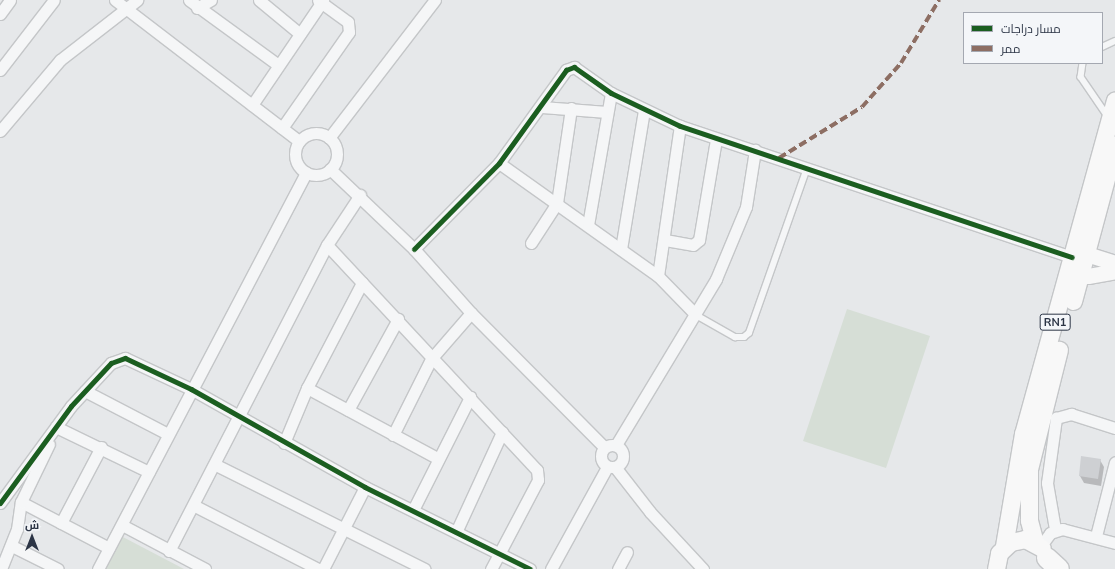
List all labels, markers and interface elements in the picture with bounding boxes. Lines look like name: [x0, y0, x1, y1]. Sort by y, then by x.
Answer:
legend: [963, 12, 1103, 64]
text: مسار دراجات: [1001, 21, 1061, 36]
text: ممر: [1001, 41, 1020, 56]
road number: RN1: [1039, 313, 1071, 331]
north arrow: [12, 517, 52, 557]
text: ش: [25, 518, 39, 532]

